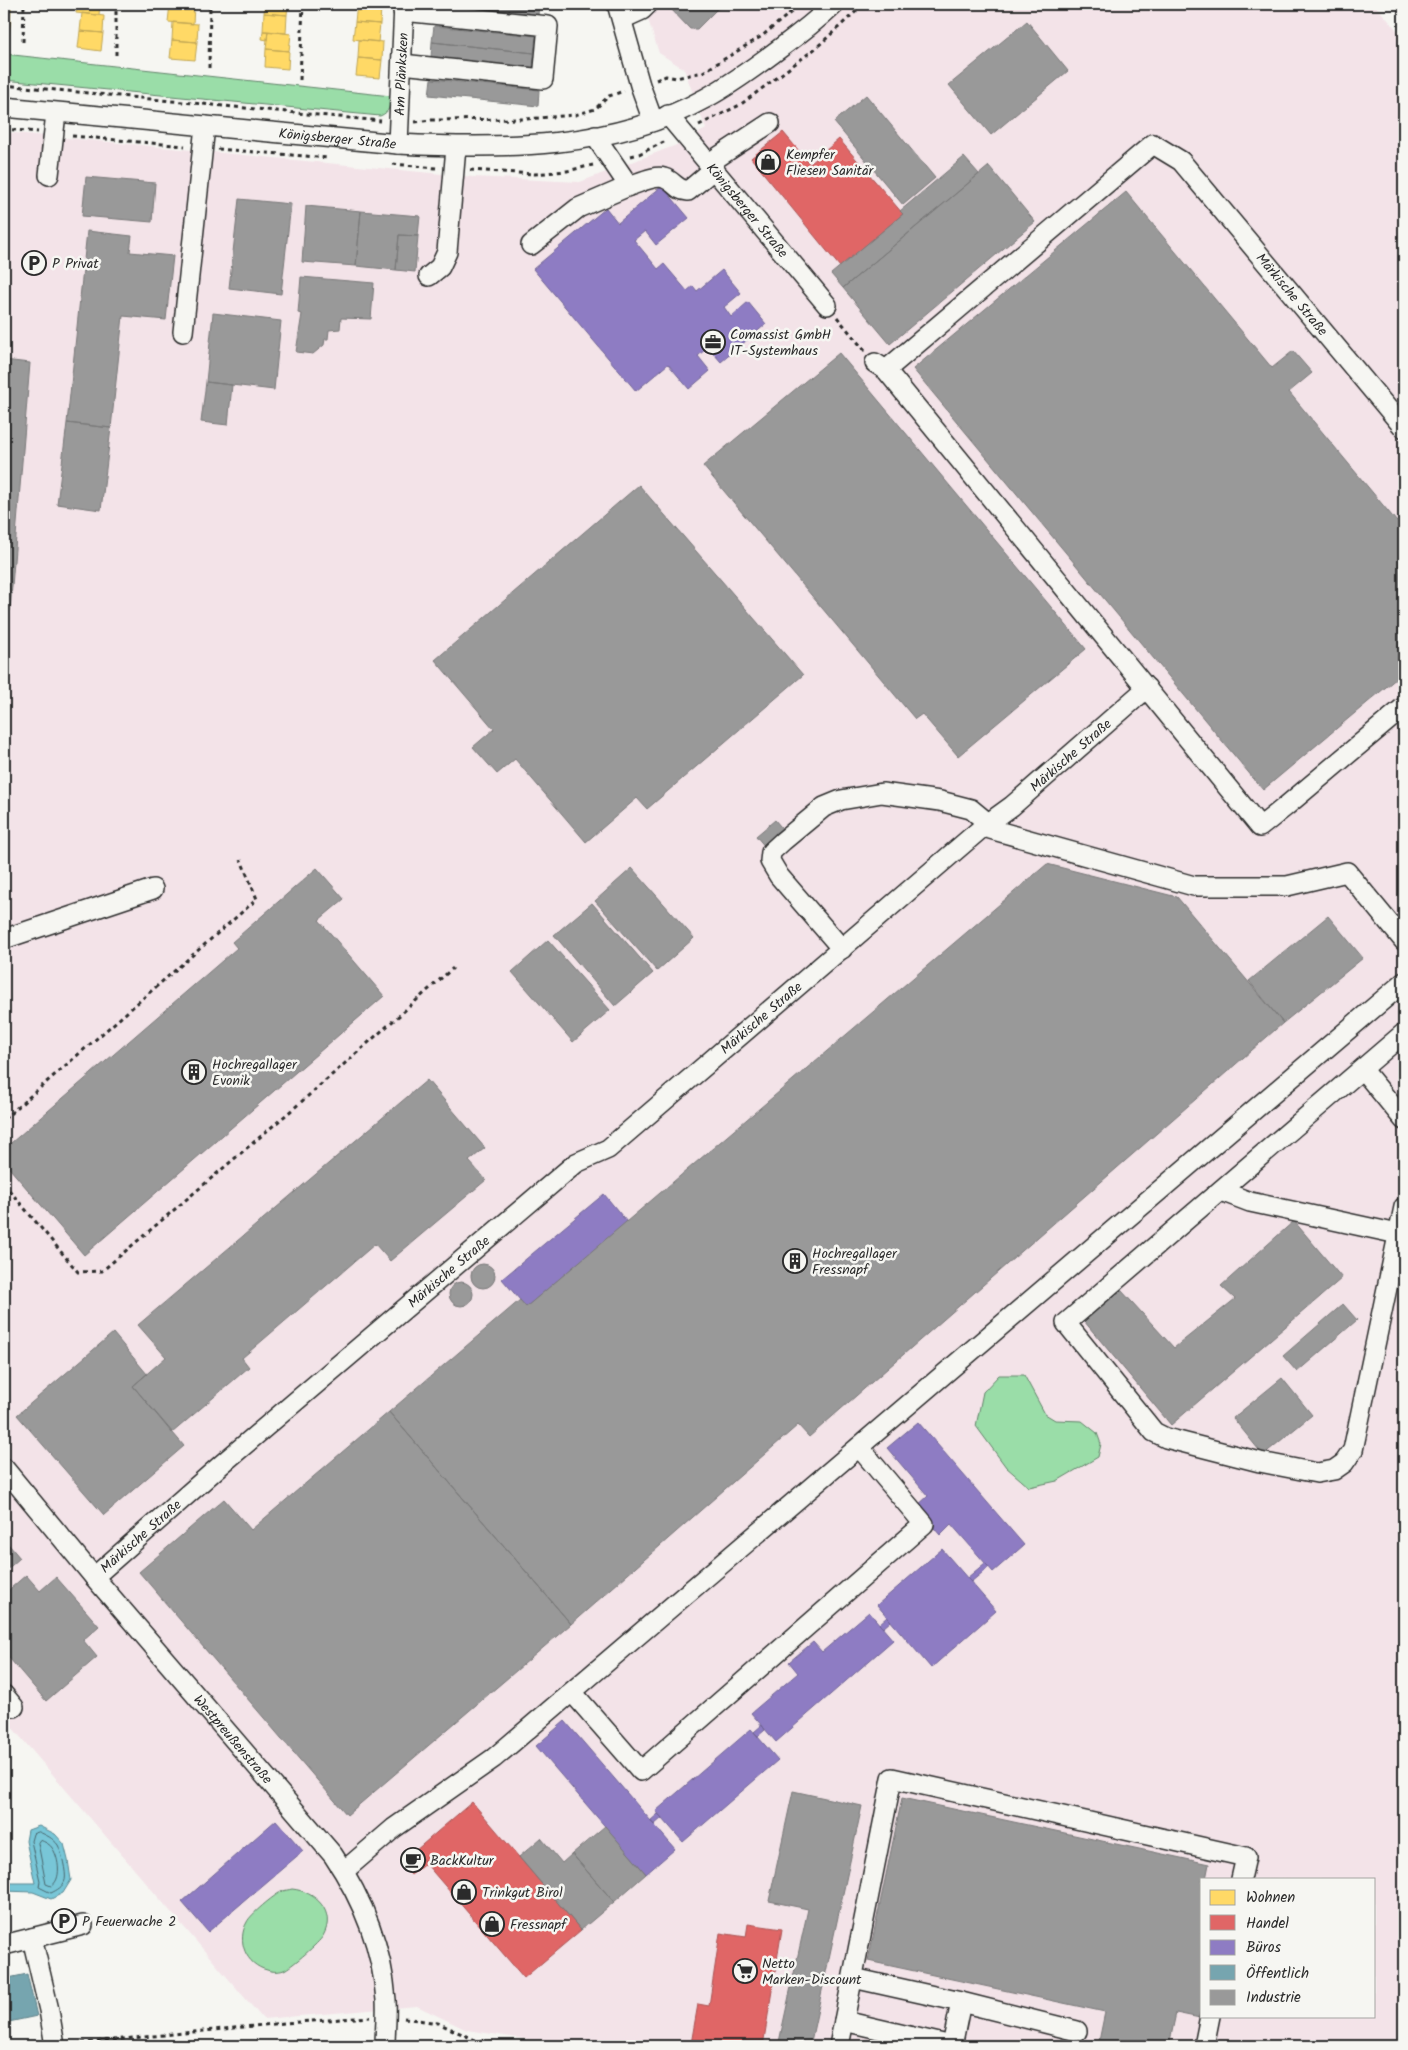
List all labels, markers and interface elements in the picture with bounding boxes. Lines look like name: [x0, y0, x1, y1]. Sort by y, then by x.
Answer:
street label: Am Plänksken: [389, 32, 415, 116]
street label: Königsberger Straße: [278, 123, 398, 156]
place label: Kempfer Fliesen Sanitär: [786, 144, 875, 182]
shop icon: Kempfer Fliesen Sanitär: [755, 149, 781, 175]
street label: Königsberger Straße: [700, 158, 794, 264]
street label: Märkische Straße: [1250, 248, 1333, 342]
parking icon: P Privat: [21, 250, 47, 276]
place label: P Privat: [52, 253, 99, 275]
place label: Comassist GmbH IT-Systemhaus: [730, 324, 831, 362]
office icon: Comassist GmbH IT-Systemhaus: [700, 329, 726, 355]
street label: Märkische Straße: [1025, 713, 1117, 798]
street label: Märkische Straße: [716, 976, 808, 1060]
place label: Hochregallager Evonik: [212, 1054, 298, 1092]
building icon: Hochregallager Evonik: [181, 1059, 207, 1085]
street label: Märkische Straße: [403, 1230, 496, 1314]
place label: Hochregallager Fressnapf: [812, 1243, 898, 1281]
building icon: Hochregallager Fressnapf: [782, 1248, 808, 1274]
street label: Märkische Straße: [95, 1494, 187, 1579]
street label: Westpreußenstraße: [188, 1690, 278, 1790]
cafe icon: BackKultur: [400, 1847, 426, 1873]
place label: BackKultur: [430, 1850, 495, 1872]
legend: [1200, 1878, 1376, 2018]
shop icon: Trinkgut Birol: [451, 1879, 477, 1905]
place label: Trinkgut Birol: [482, 1882, 563, 1904]
text: Wohnen: [1246, 1886, 1295, 1910]
parking icon: P Feuerwache 2: [51, 1908, 77, 1934]
place label: P Feuerwache 2: [82, 1911, 176, 1933]
shop icon: Fressnapf: [479, 1911, 505, 1937]
text: Handel: [1246, 1912, 1289, 1936]
place label: Fressnapf: [510, 1914, 568, 1936]
text: Büros: [1246, 1936, 1282, 1960]
place label: Netto Marken-Discount: [762, 1953, 862, 1991]
supermarket icon: Netto Marken-Discount: [732, 1958, 758, 1984]
text: Öffentlich: [1246, 1962, 1309, 1986]
text: Industrie: [1246, 1986, 1301, 2010]

